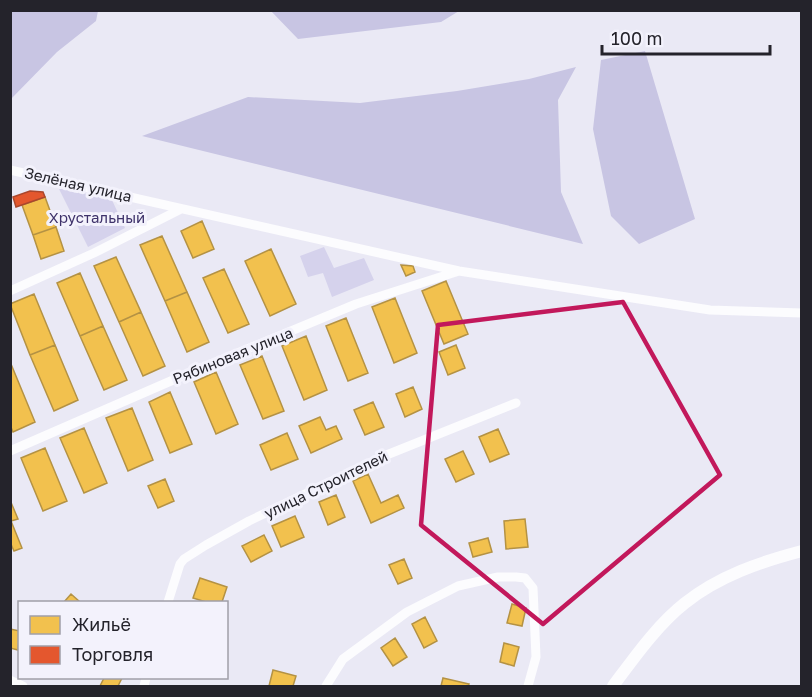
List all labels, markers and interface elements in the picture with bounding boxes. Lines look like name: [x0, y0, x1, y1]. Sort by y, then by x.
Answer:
scale bar: [602, 18, 770, 56]
text: 100 m: [611, 27, 662, 49]
street label: Зелёная улица: [23, 163, 134, 205]
park label: Хрустальный: [49, 208, 145, 226]
street label: Рябиновая улица: [170, 323, 295, 387]
street label: улица Строителей: [261, 446, 390, 522]
legend: [18, 601, 228, 679]
text: Жильё: [72, 613, 131, 635]
text: Торговля: [72, 643, 153, 665]

